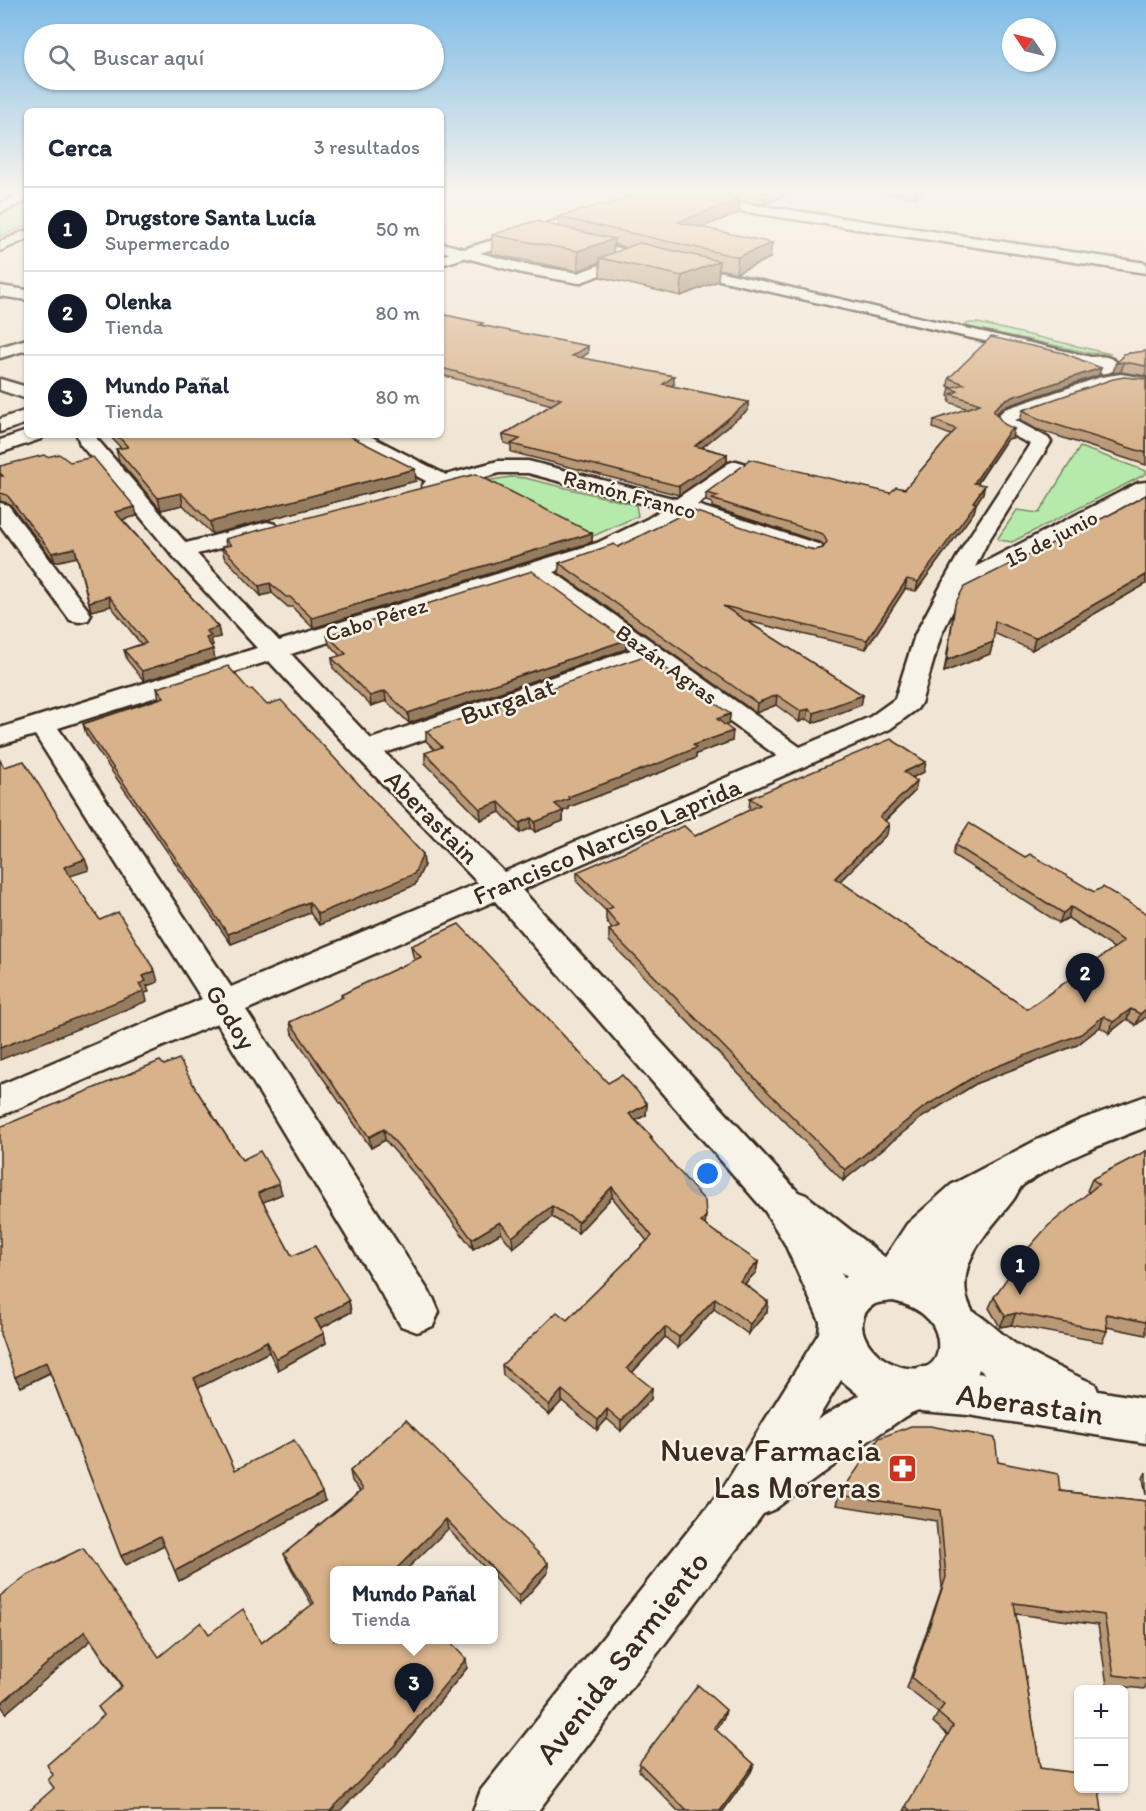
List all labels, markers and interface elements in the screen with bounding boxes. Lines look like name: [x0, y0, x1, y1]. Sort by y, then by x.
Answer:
north arrow: [1002, 18, 1056, 72]
search box: [24, 24, 444, 90]
icon: search: [45, 41, 78, 74]
text: Buscar aquí: [93, 44, 204, 71]
text: Cerca: [48, 131, 112, 163]
text: 3 resultados: [314, 135, 420, 159]
text: Drugstore Santa Lucía: [105, 204, 316, 231]
text: 1: [63, 217, 72, 241]
text: 50 m: [376, 217, 420, 241]
text: Supermercado: [105, 231, 230, 255]
text: Olenka: [105, 288, 172, 315]
text: 2: [62, 301, 73, 325]
text: 80 m: [375, 301, 420, 325]
text: Tienda: [105, 315, 163, 339]
text: Mundo Pañal: [105, 372, 229, 399]
text: 3: [62, 385, 73, 409]
text: 80 m: [375, 385, 420, 409]
text: Tienda: [105, 399, 163, 423]
street label: Ramón Franco: [560, 464, 699, 525]
street label: 15 de junio: [1000, 503, 1102, 573]
street label: Cabo Pérez: [322, 591, 430, 648]
street label: Bazán Agras: [610, 618, 723, 710]
street label: Burgalat: [456, 670, 560, 732]
street label: Aberastain: [378, 763, 486, 871]
street label: Francisco Narciso Laprida: [468, 770, 746, 912]
pin: 2: [1066, 954, 1104, 1003]
street label: Godoy: [199, 978, 263, 1056]
your location: [693, 1159, 722, 1188]
pin: 1: [1000, 1246, 1040, 1295]
street label: Aberastain: [954, 1375, 1106, 1433]
place label: Nueva Farmacia Las Moreras: [660, 1431, 881, 1506]
pharmacy icon: Nueva Farmacia Las Moreras: [886, 1452, 918, 1484]
street label: Avenida Sarmiento: [527, 1543, 717, 1771]
popup: [330, 1566, 498, 1644]
text: Mundo Pañal: [352, 1580, 476, 1607]
text: Tienda: [352, 1607, 410, 1631]
pin: 3: [394, 1664, 434, 1713]
map controls: [1074, 1685, 1128, 1793]
button: +: [1074, 1685, 1128, 1739]
button: −: [1074, 1739, 1128, 1793]

